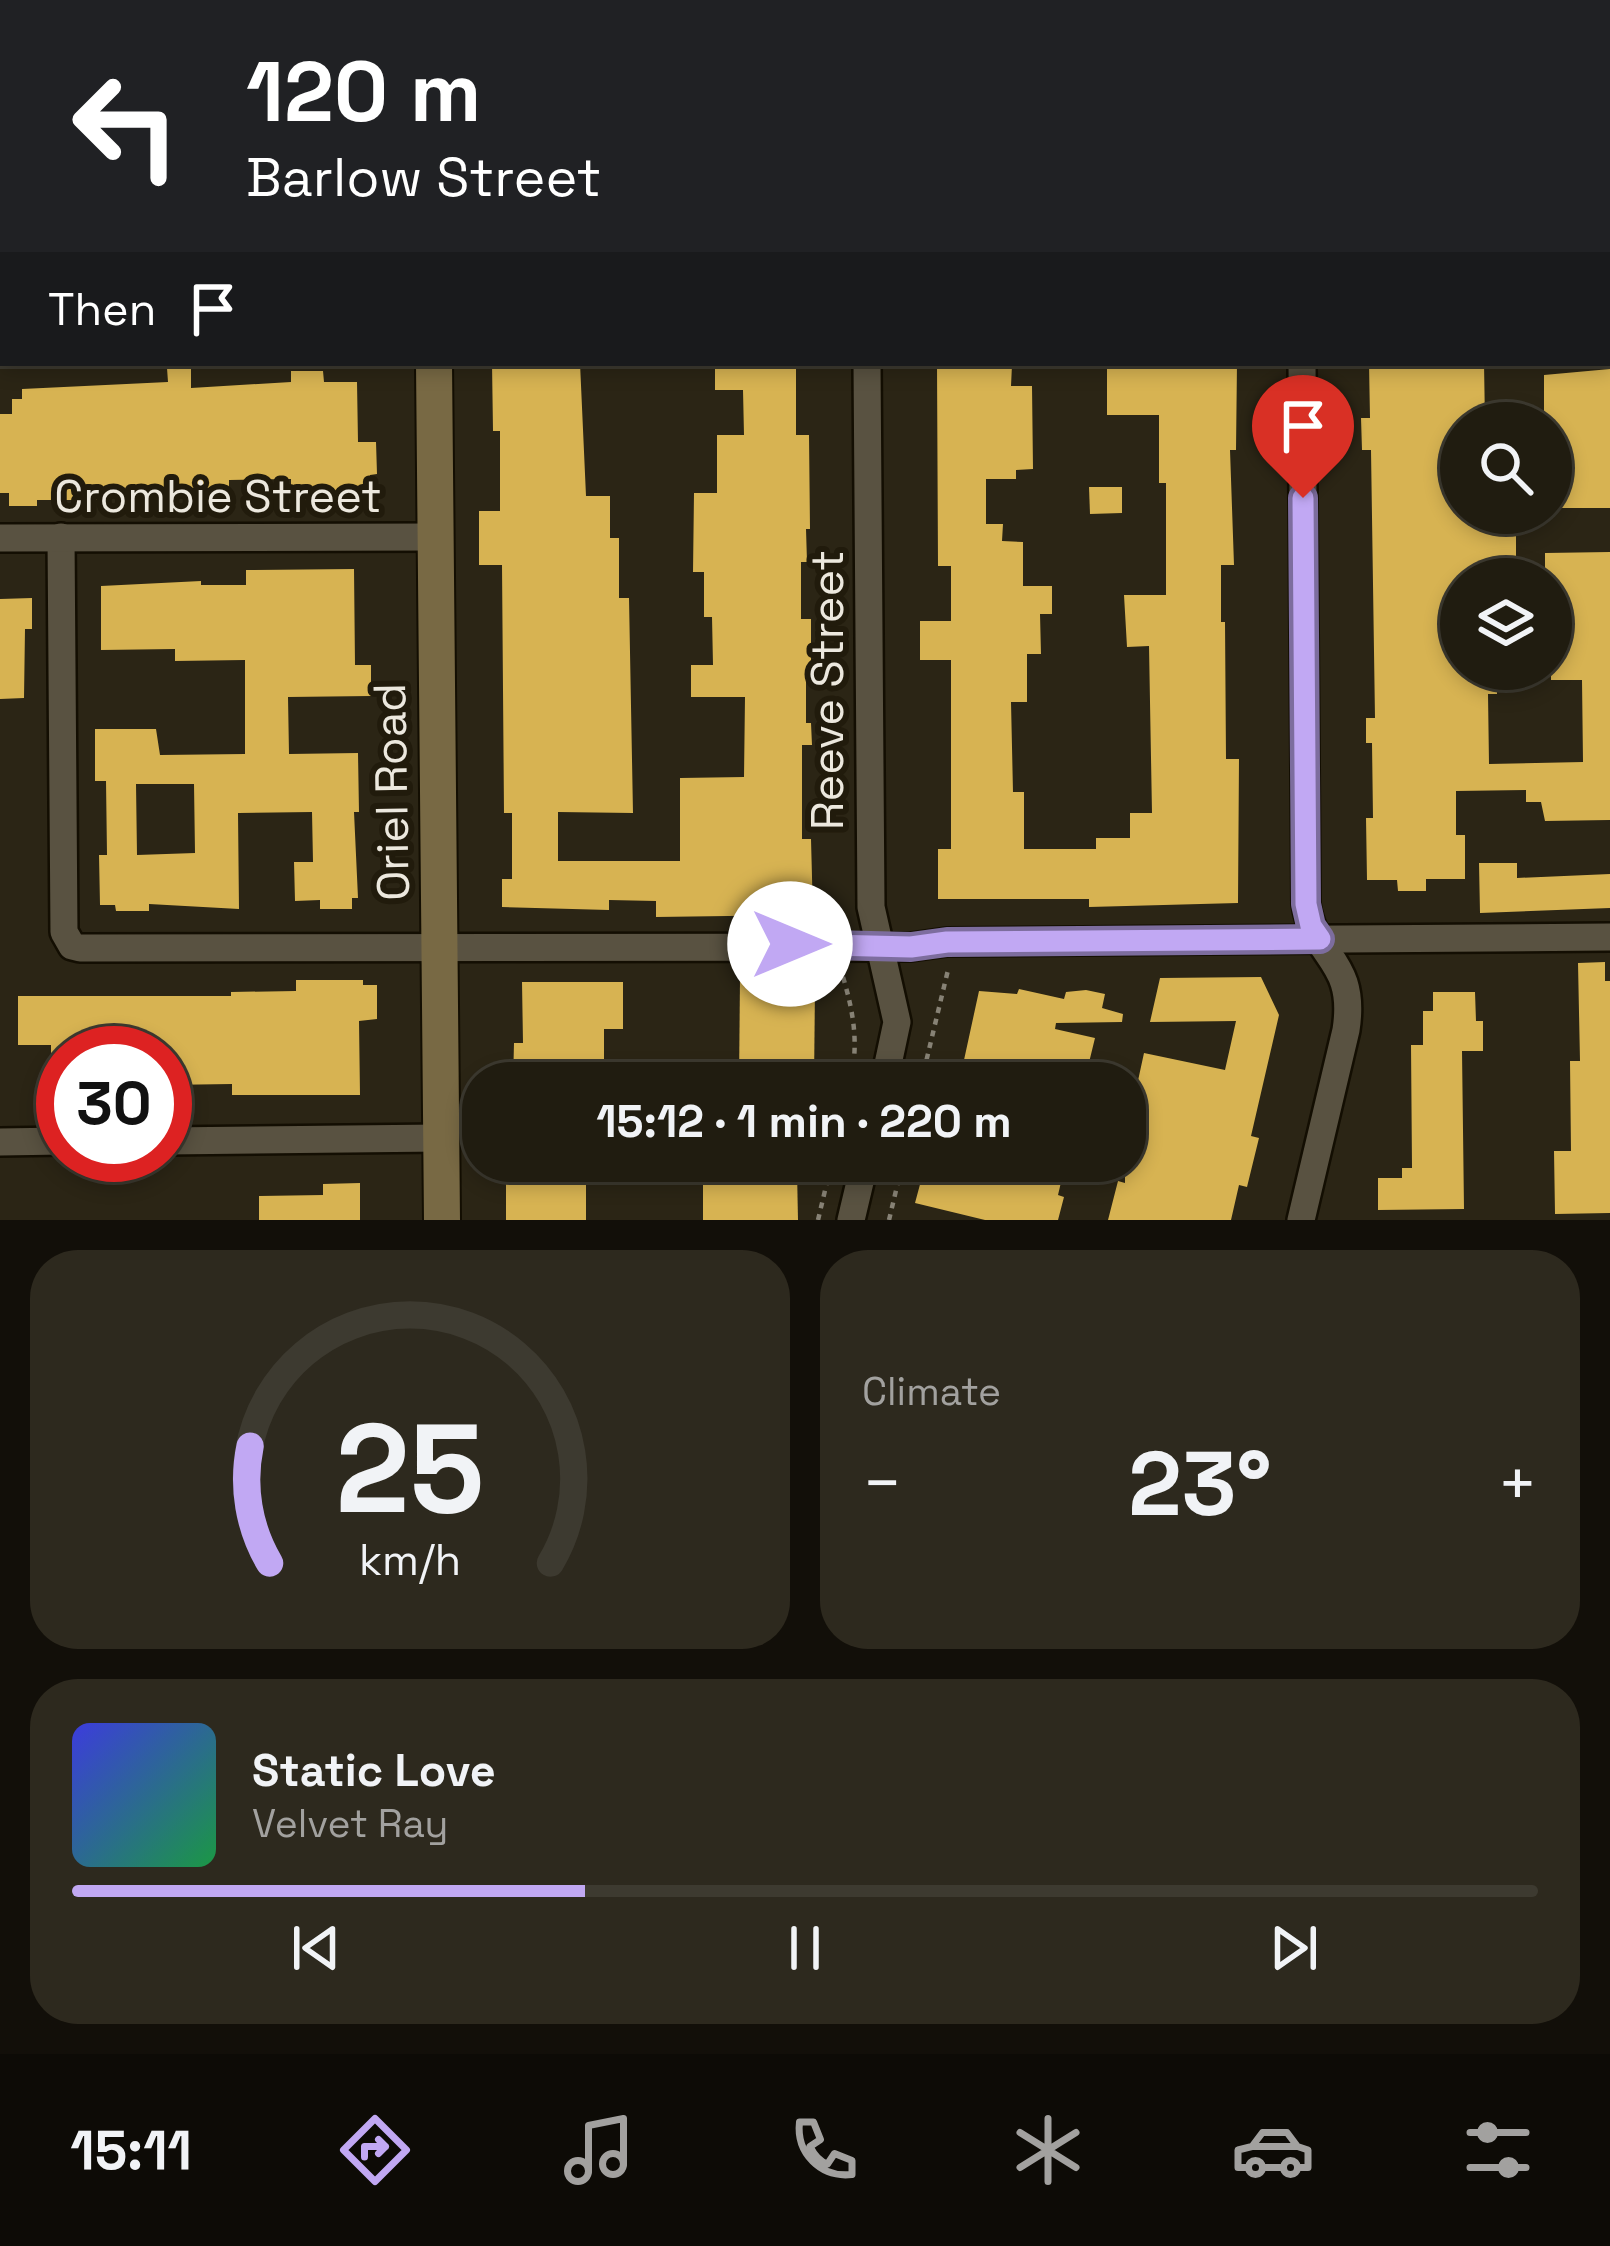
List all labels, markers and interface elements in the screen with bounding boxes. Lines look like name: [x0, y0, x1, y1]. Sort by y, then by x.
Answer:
text: 120 m: [246, 38, 481, 146]
icon: left: [48, 48, 204, 204]
text: Barlow Street: [246, 143, 601, 212]
icon: arrive: [180, 276, 246, 342]
text: Then: [48, 281, 156, 338]
pin: [1252, 375, 1354, 498]
icon: arrive: [1270, 393, 1336, 459]
map controls: [1440, 402, 1572, 690]
button: search: [1440, 402, 1572, 534]
street label: Crombie Street: [54, 468, 382, 525]
street label: Reeve Street: [799, 550, 856, 830]
button: layers: [1440, 558, 1572, 690]
street label: Oriel Road: [361, 683, 422, 901]
position arrow: [727, 881, 853, 1007]
speed limit sign: 30: [36, 1026, 192, 1182]
text: 15:12 · 1 min · 220 m: [596, 1093, 1012, 1150]
text: Climate: [862, 1367, 1001, 1416]
text: 25: [335, 1389, 485, 1548]
text: 23°: [1128, 1426, 1272, 1541]
text: −: [862, 1441, 903, 1525]
text: +: [1497, 1441, 1538, 1525]
text: km/h: [359, 1532, 461, 1587]
text: Static Love: [252, 1742, 496, 1799]
text: Velvet Ray: [252, 1799, 448, 1848]
icon: previous: [283, 1915, 349, 1981]
icon: pause: [772, 1915, 838, 1981]
icon: next: [1261, 1915, 1327, 1981]
icon: directions: [333, 2108, 417, 2192]
icon: music: [557, 2108, 641, 2192]
icon: phone: [782, 2108, 866, 2192]
icon: climate: [1006, 2108, 1090, 2192]
icon: car: [1231, 2108, 1315, 2192]
icon: filters: [1456, 2108, 1540, 2192]
text: 15:11: [70, 2116, 192, 2185]

